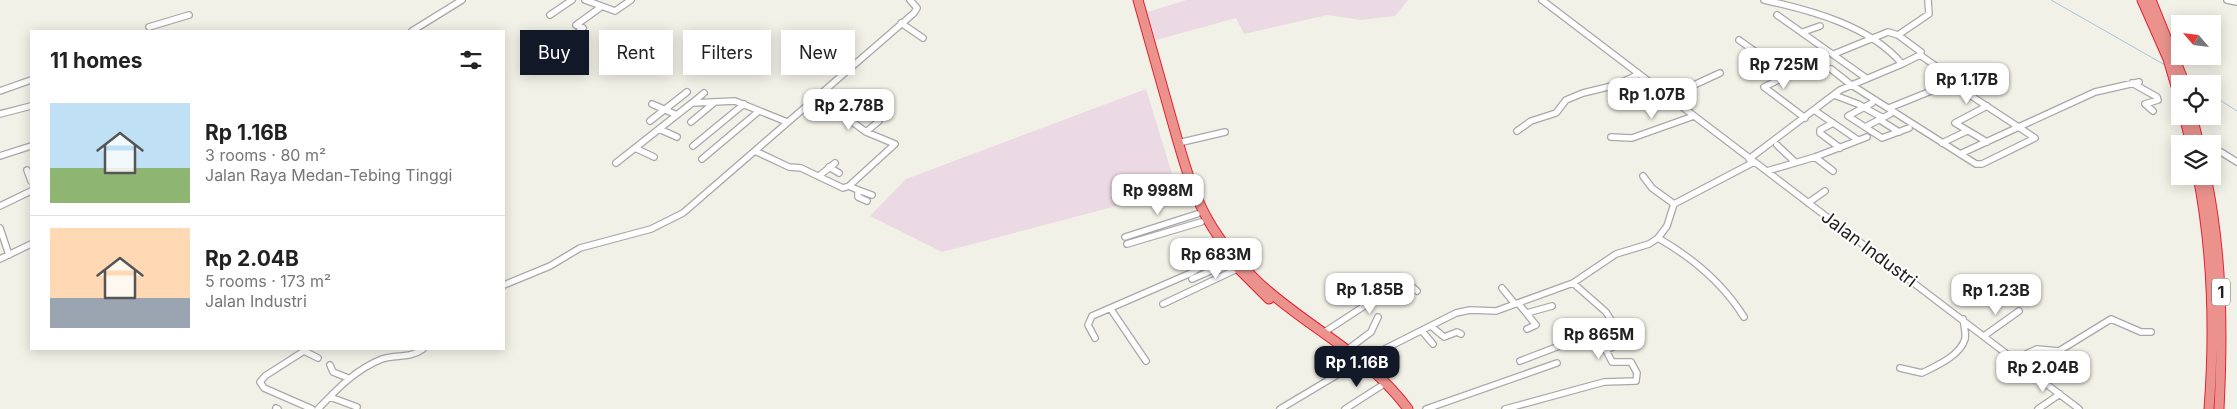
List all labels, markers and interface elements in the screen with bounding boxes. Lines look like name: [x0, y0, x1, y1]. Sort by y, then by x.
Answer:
north arrow: [2171, 15, 2221, 65]
map controls: [2171, 15, 2221, 185]
chip: Buy: [520, 30, 589, 75]
chip: Rent: [599, 30, 673, 75]
chip: Filters: [683, 30, 771, 75]
chip: New: [781, 30, 855, 75]
icon: filters: [457, 46, 485, 74]
text: 11 homes: [50, 48, 142, 73]
pin: Rp 725M: [1738, 48, 1830, 90]
text: Rp 725M: [1750, 54, 1818, 74]
pin: Rp 1.17B: [1915, 62, 2019, 105]
text: Rp 1.17B: [1936, 69, 1998, 89]
button: locate: [2171, 75, 2221, 125]
pin: Rp 1.07B: [1600, 78, 1704, 120]
text: Rp 1.07B: [1619, 84, 1685, 104]
pin: Rp 2.78B: [797, 88, 901, 131]
text: Rp 2.78B: [814, 95, 884, 115]
text: Rp 1.16B: [205, 120, 288, 145]
icon: home: [90, 123, 150, 183]
button: layers: [2171, 135, 2221, 185]
text: 3 rooms · 80 m²: [205, 145, 326, 165]
text: Jalan Raya Medan-Tebing Tinggi: [205, 165, 453, 185]
pin: Rp 998M: [1112, 174, 1204, 216]
text: Rp 998M: [1123, 180, 1193, 200]
street label: Jalan Industri: [1817, 206, 1921, 291]
pin: Rp 683M: [1170, 238, 1262, 280]
text: Rp 683M: [1181, 244, 1251, 264]
text: Rp 2.04B: [205, 246, 299, 271]
icon: home: [90, 248, 150, 308]
text: 5 rooms · 173 m²: [205, 271, 331, 291]
pin: Rp 1.85B: [1318, 272, 1422, 315]
pin: Rp 1.23B: [1944, 274, 2048, 316]
road number: 1: [2212, 278, 2230, 306]
text: Rp 1.85B: [1336, 279, 1404, 299]
text: Rp 1.23B: [1962, 280, 2030, 300]
text: Jalan Industri: [205, 291, 307, 311]
pin: Rp 865M: [1553, 318, 1645, 360]
text: Rp 865M: [1564, 324, 1634, 344]
pin: Rp 1.16B: [1305, 346, 1409, 388]
pin: Rp 2.04B: [1991, 350, 2095, 393]
text: Rp 1.16B: [1325, 352, 1389, 372]
text: Rp 2.04B: [2007, 357, 2079, 377]

